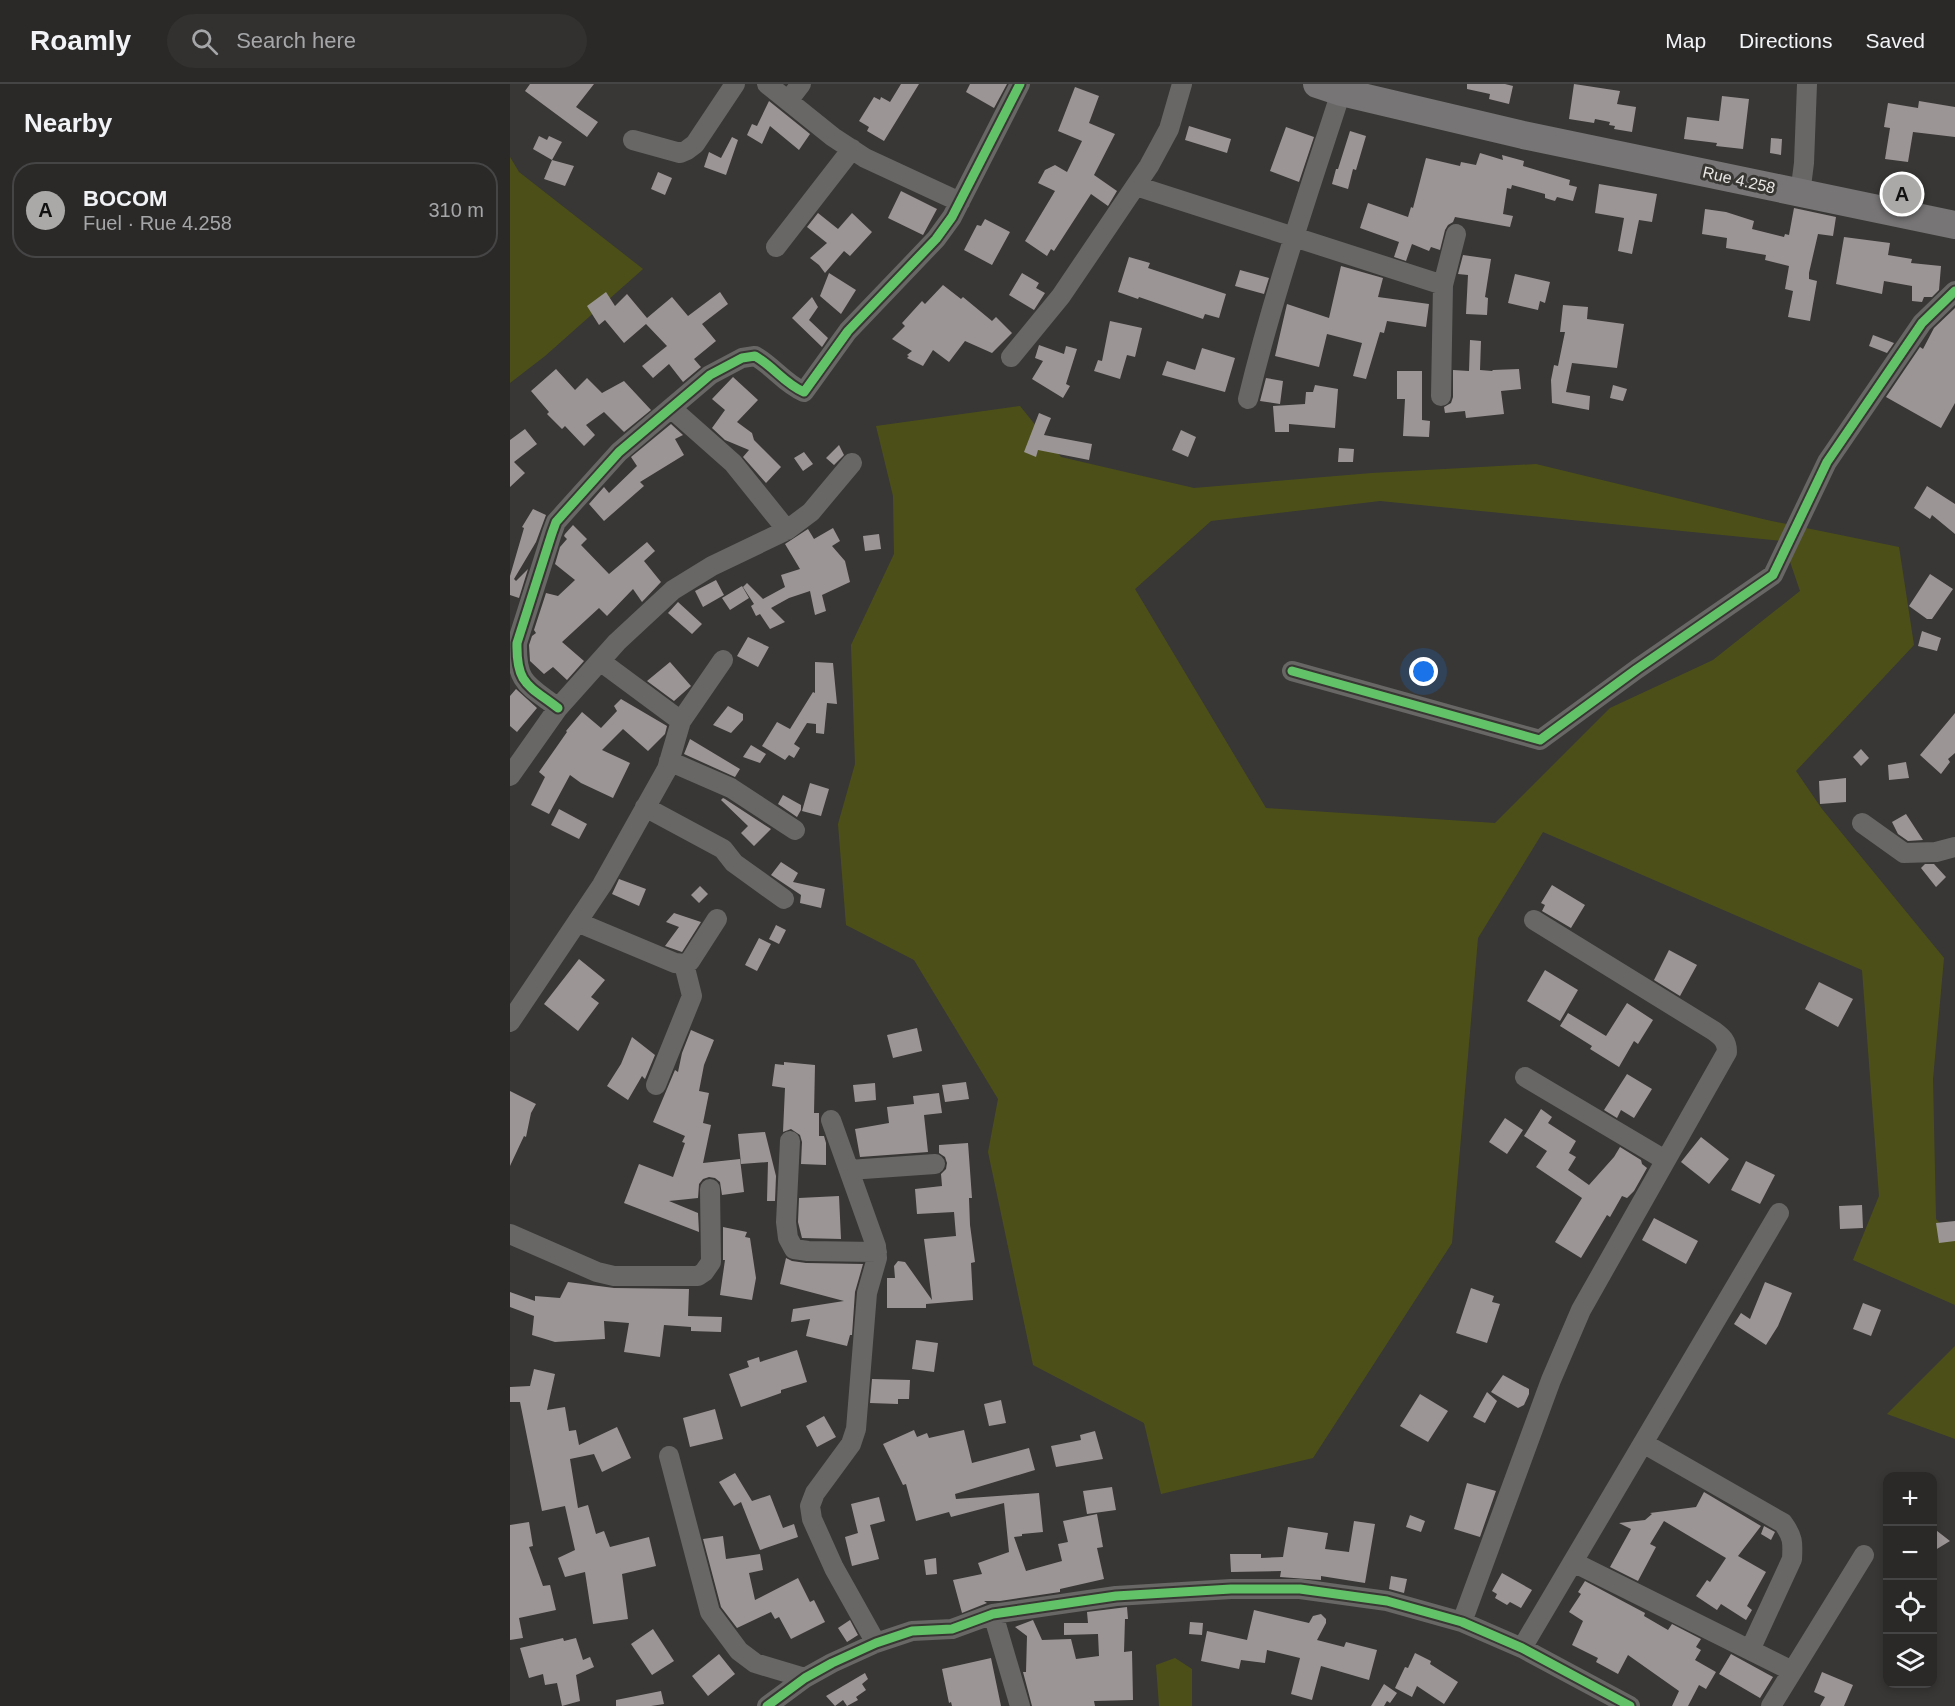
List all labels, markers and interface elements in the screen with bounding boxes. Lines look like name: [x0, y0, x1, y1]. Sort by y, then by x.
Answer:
search box: [167, 14, 587, 68]
text: Roamly: [30, 25, 131, 56]
icon: search: [188, 25, 221, 58]
text: Search here: [236, 28, 356, 53]
text: Map: [1665, 29, 1706, 52]
text: Directions: [1739, 29, 1832, 52]
text: Saved: [1865, 29, 1925, 52]
text: Nearby: [24, 108, 112, 138]
street label: Rue 4.258: [1701, 163, 1777, 197]
pin: A: [1882, 172, 1922, 216]
text: BOCOM: [83, 186, 167, 211]
text: A: [38, 199, 53, 221]
text: 310 m: [428, 199, 484, 221]
text: Fuel · Rue 4.258: [83, 212, 232, 234]
your location: [1409, 657, 1438, 686]
map controls: [1883, 1472, 1937, 1688]
button: +: [1883, 1472, 1937, 1526]
button: −: [1883, 1526, 1937, 1580]
button: locate: [1883, 1580, 1937, 1634]
button: layers: [1883, 1634, 1937, 1688]

